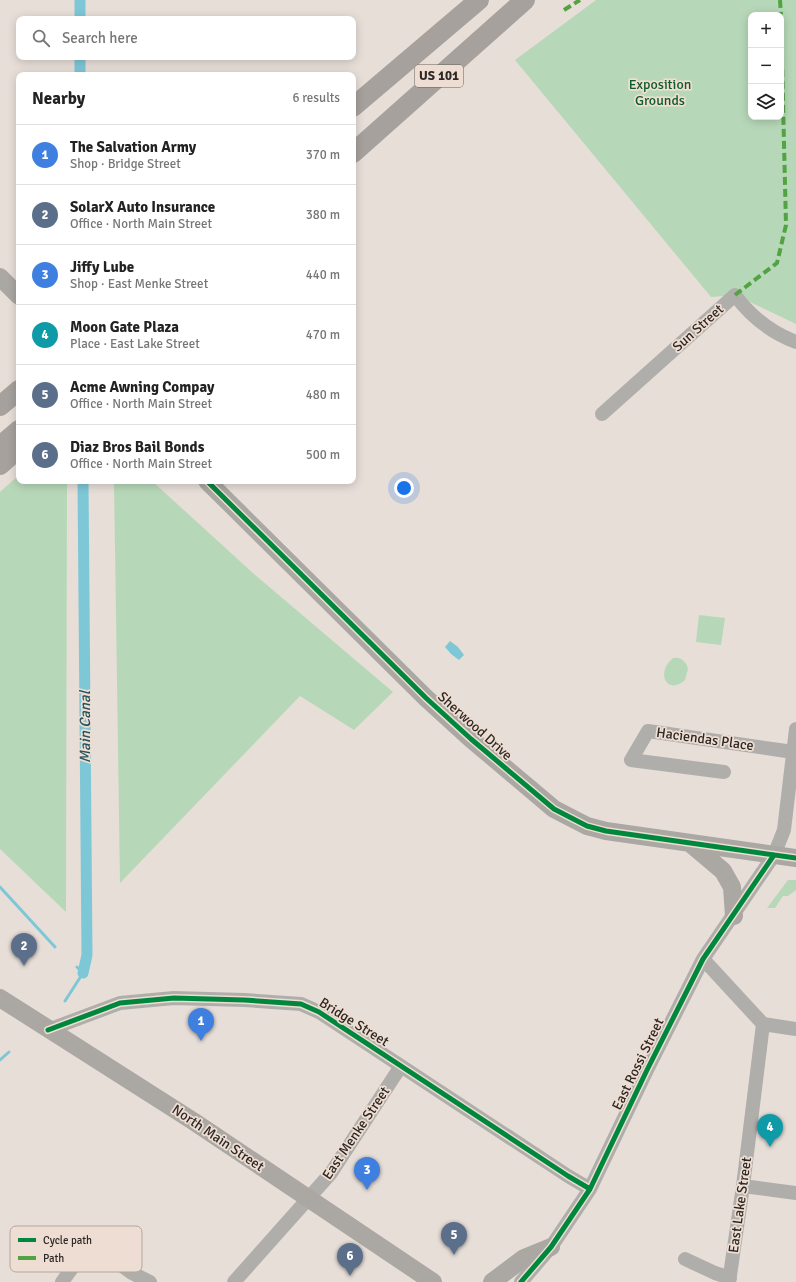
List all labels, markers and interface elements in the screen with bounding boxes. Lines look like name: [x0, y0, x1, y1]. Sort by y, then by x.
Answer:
map controls: [748, 12, 784, 120]
button: +: [748, 12, 784, 48]
search box: [16, 16, 356, 60]
icon: search: [30, 27, 52, 49]
text: Search here: [62, 29, 138, 47]
button: −: [748, 48, 784, 84]
road number: US 101: [415, 65, 463, 87]
park label: Exposition Grounds: [629, 76, 691, 109]
button: layers: [748, 84, 784, 120]
text: Nearby: [32, 88, 85, 109]
text: 6 results: [292, 90, 340, 106]
text: The Salvation Army: [70, 138, 196, 156]
text: 1: [41, 147, 49, 163]
text: 370 m: [306, 147, 340, 163]
text: Shop · Bridge Street: [70, 156, 181, 172]
text: SolarX Auto Insurance: [70, 198, 215, 216]
text: 2: [41, 207, 49, 223]
text: 380 m: [306, 207, 340, 223]
text: Office · North Main Street: [70, 216, 212, 232]
text: Jiffy Lube: [70, 258, 134, 276]
text: 3: [41, 267, 49, 283]
text: 440 m: [306, 267, 340, 283]
text: Shop · East Menke Street: [70, 276, 208, 292]
street label: Sun Street: [669, 301, 727, 355]
text: Moon Gate Plaza: [70, 318, 179, 336]
text: 4: [41, 327, 49, 343]
text: 470 m: [306, 327, 340, 343]
text: Place · East Lake Street: [70, 336, 200, 352]
text: Acme Awning Compay: [70, 378, 214, 396]
text: 5: [41, 387, 49, 403]
text: 480 m: [306, 387, 340, 403]
text: Office · North Main Street: [70, 396, 212, 412]
text: Diaz Bros Bail Bonds: [70, 438, 204, 456]
text: 6: [41, 447, 49, 463]
text: 500 m: [306, 447, 340, 463]
text: Office · North Main Street: [70, 456, 212, 472]
your location: [394, 478, 414, 498]
street label: Sherwood Drive: [434, 688, 516, 764]
water label: Main Canal: [76, 689, 94, 763]
street label: Haciendas Place: [655, 724, 755, 754]
pin: 2: [11, 933, 37, 966]
street label: Bridge Street: [316, 994, 392, 1050]
pin: 1: [188, 1008, 214, 1041]
street label: East Rossi Street: [608, 1015, 668, 1113]
street label: East Menke Street: [319, 1083, 393, 1183]
street label: North Main Street: [169, 1101, 267, 1175]
pin: 4: [757, 1114, 783, 1147]
street label: East Lake Street: [725, 1156, 755, 1254]
pin: 3: [354, 1157, 380, 1190]
pin: 5: [441, 1222, 467, 1255]
legend: [10, 1226, 142, 1272]
text: Cycle path: [43, 1234, 92, 1247]
pin: 6: [337, 1243, 363, 1276]
text: Path: [43, 1252, 64, 1265]

